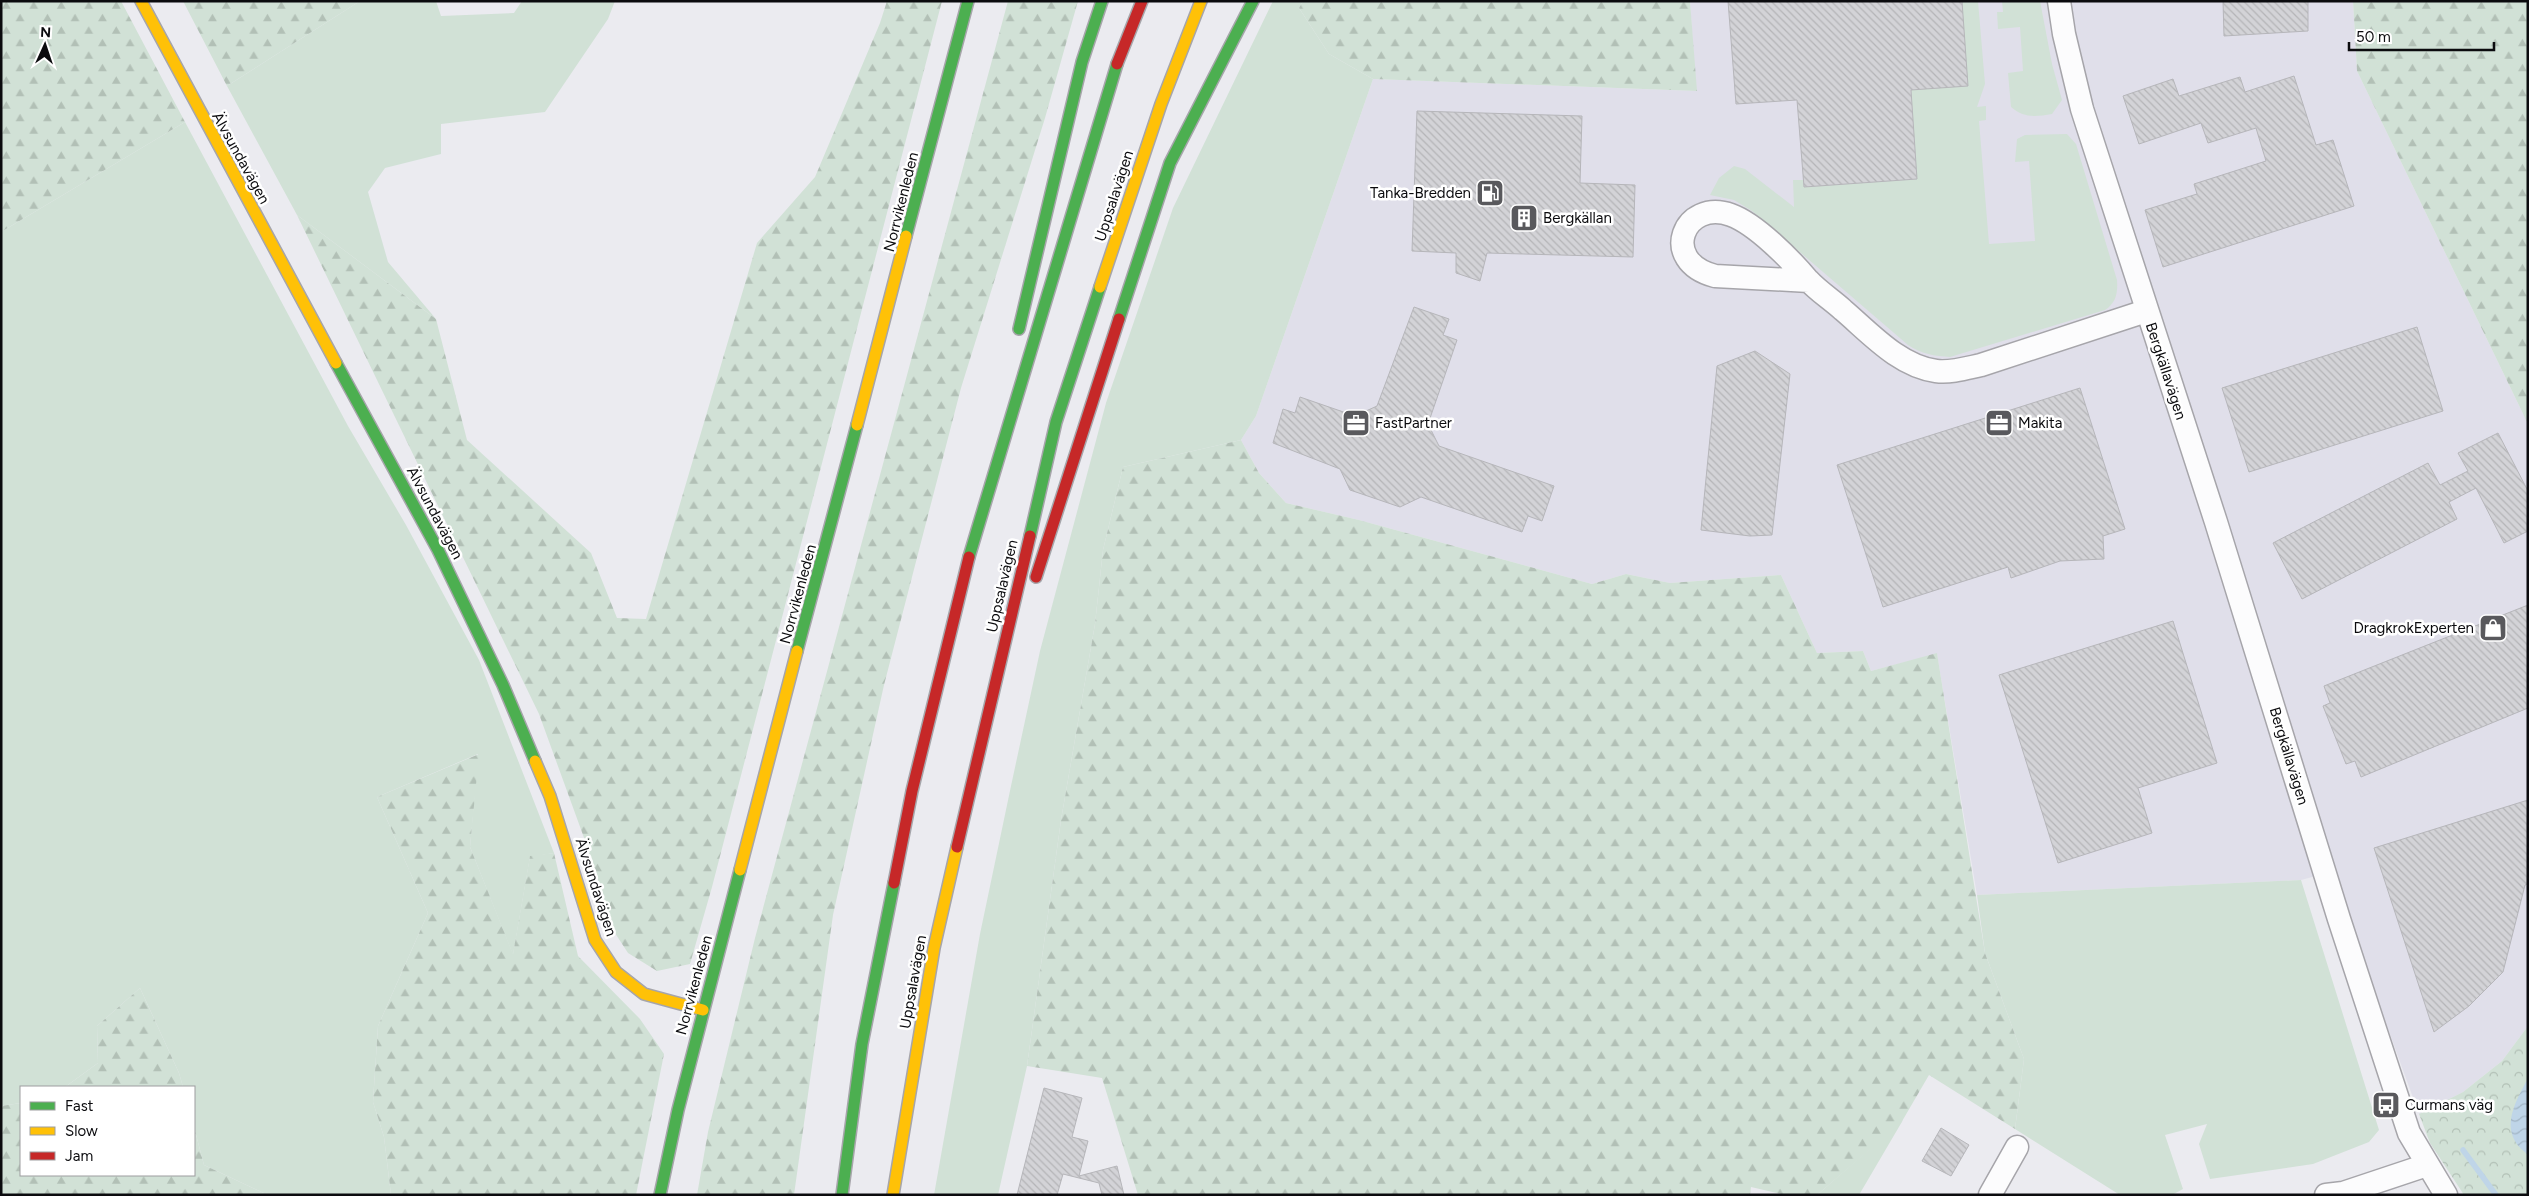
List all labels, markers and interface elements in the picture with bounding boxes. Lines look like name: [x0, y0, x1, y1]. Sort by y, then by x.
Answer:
north arrow: [20, 20, 70, 70]
scale bar: [2349, 20, 2494, 52]
text: N: [40, 24, 52, 41]
text: 50 m: [2356, 28, 2391, 46]
street label: Älvsundavägen: [208, 109, 274, 207]
street label: Uppsalavägen: [1091, 148, 1137, 244]
street label: Norrvikenleden: [880, 150, 922, 254]
fuel station icon: Tanka-Bredden: [1475, 178, 1505, 208]
place label: Tanka-Bredden: [1370, 184, 1471, 202]
building icon: Bergkällan: [1509, 203, 1539, 233]
place label: Bergkällan: [1543, 209, 1612, 227]
street label: Bergkällavägen: [2142, 320, 2190, 422]
office icon: FastPartner: [1341, 408, 1371, 438]
office icon: Makita: [1984, 408, 2014, 438]
place label: FastPartner: [1375, 414, 1452, 432]
place label: Makita: [2018, 414, 2062, 432]
street label: Älvsundavägen: [403, 464, 467, 562]
street label: Uppsalavägen: [983, 538, 1021, 634]
street label: Norrvikenleden: [776, 542, 820, 646]
shop icon: DragkrokExperten: [2478, 613, 2508, 643]
place label: DragkrokExperten: [2354, 619, 2474, 637]
street label: Bergkällavägen: [2266, 705, 2312, 807]
street label: Älvsundavägen: [572, 836, 620, 938]
street label: Norrvikenleden: [672, 933, 716, 1037]
street label: Uppsalavägen: [896, 934, 930, 1030]
legend: [20, 1086, 195, 1176]
bus stop icon: Curmans väg: [2371, 1090, 2401, 1120]
place label: Curmans väg: [2405, 1096, 2493, 1114]
text: Fast: [65, 1097, 94, 1115]
text: Slow: [65, 1122, 98, 1140]
text: Jam: [65, 1147, 93, 1165]

